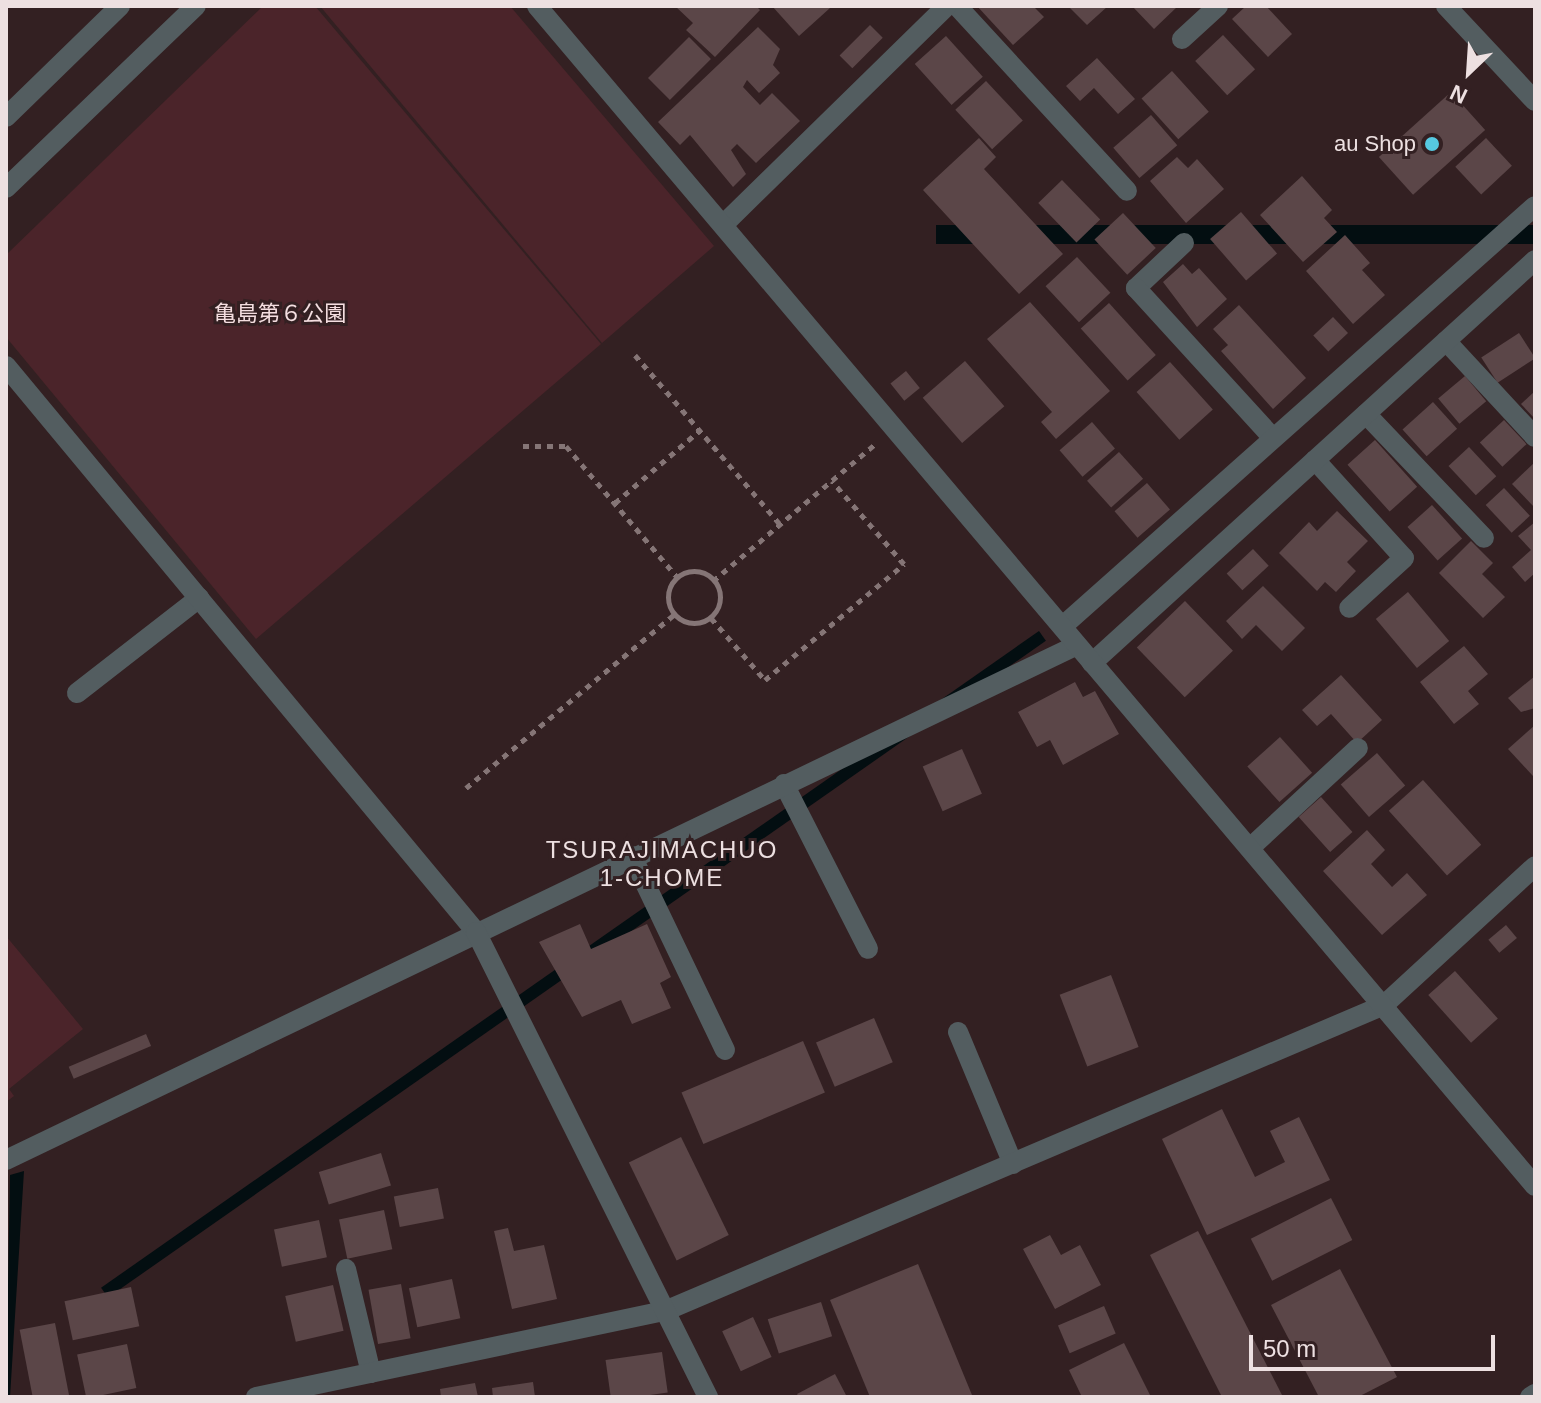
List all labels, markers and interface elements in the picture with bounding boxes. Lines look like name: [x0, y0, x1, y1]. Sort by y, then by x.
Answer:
north arrow: [1429, 32, 1509, 112]
text: N: [1446, 80, 1471, 109]
place label: au Shop: [1334, 131, 1416, 157]
marker: au Shop: [1423, 135, 1441, 153]
park label: 亀島第６公園: [214, 301, 346, 327]
district label: TSURAJIMACHUO 1-CHOME: [546, 836, 778, 892]
scale bar: [1253, 1319, 1499, 1369]
text: 50 m: [1263, 1335, 1316, 1362]

